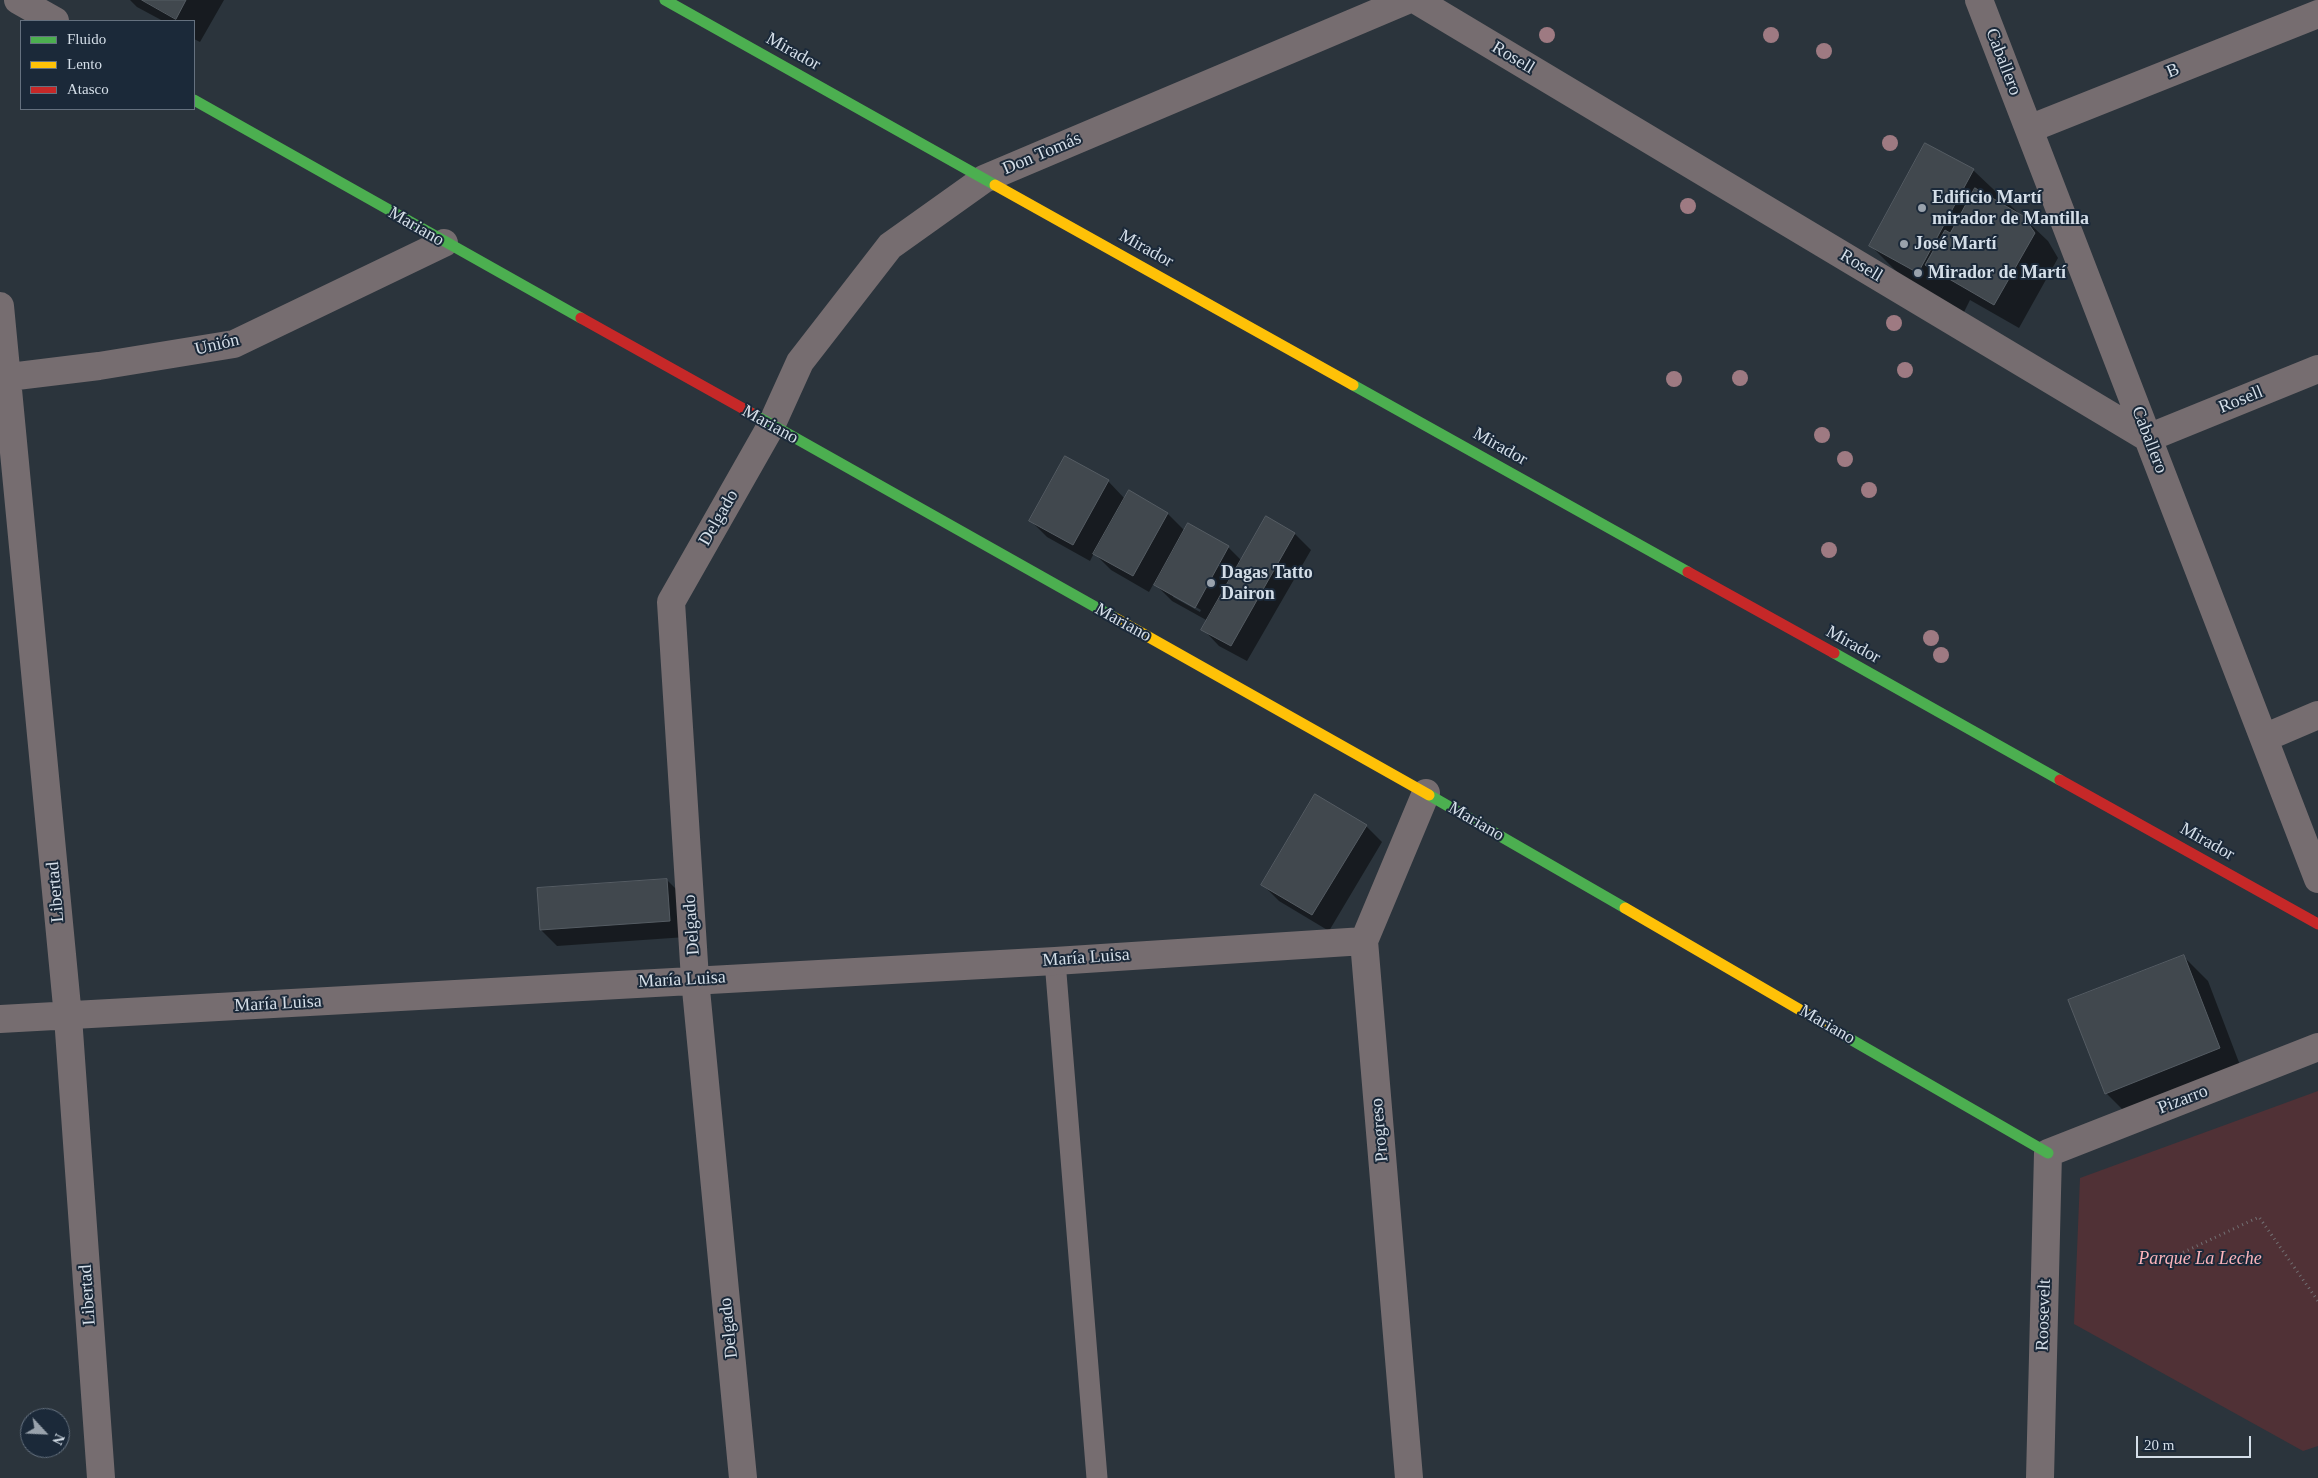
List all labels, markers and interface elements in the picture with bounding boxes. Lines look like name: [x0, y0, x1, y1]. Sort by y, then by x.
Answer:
legend: [20, 20, 195, 110]
street label: Caballero: [1980, 25, 2026, 99]
street label: Mirador: [762, 28, 824, 76]
text: Fluido: [67, 31, 106, 47]
street label: Rosell: [1488, 37, 1538, 79]
text: Lento: [67, 56, 102, 72]
street label: B: [2163, 59, 2183, 83]
text: Atasco: [67, 81, 109, 97]
street label: Don Tomás: [999, 128, 1085, 180]
place label: Edificio Martí mirador de Mantilla: [1932, 187, 2089, 230]
street label: Mariano: [384, 202, 448, 252]
marker: Edificio Martí mirador de Mantilla: [1916, 202, 1928, 214]
street label: Mirador: [1115, 225, 1177, 273]
place label: José Martí: [1914, 233, 1996, 255]
marker: José Martí: [1898, 238, 1910, 250]
street label: Rosell: [1836, 245, 1886, 287]
place label: Mirador de Martí: [1928, 262, 2066, 284]
marker: Mirador de Martí: [1912, 267, 1924, 279]
street label: Unión: [193, 329, 241, 361]
street label: Rosell: [2216, 381, 2266, 419]
street label: Mariano: [738, 401, 802, 449]
street label: Caballero: [2126, 403, 2172, 477]
street label: Mirador: [1469, 423, 1531, 471]
street label: Delgado: [694, 486, 744, 550]
place label: Dagas Tatto Dairon: [1221, 562, 1313, 604]
marker: Dagas Tatto Dairon: [1205, 577, 1217, 589]
street label: Mariano: [1091, 599, 1155, 647]
street label: Mirador: [1822, 621, 1884, 669]
street label: Mariano: [1444, 797, 1508, 847]
street label: Mirador: [2176, 818, 2238, 866]
street label: Libertad: [43, 861, 69, 923]
street label: Delgado: [679, 894, 705, 956]
street label: María Luisa: [1042, 944, 1130, 972]
street label: María Luisa: [638, 967, 726, 993]
street label: María Luisa: [234, 991, 322, 1017]
street label: Mariano: [1795, 1000, 1859, 1050]
street label: Pizarro: [2155, 1081, 2211, 1119]
street label: Progreso: [1366, 1097, 1394, 1163]
park label: Parque La Leche: [2138, 1248, 2262, 1270]
street label: Libertad: [75, 1264, 101, 1326]
street label: Roosevelt: [2032, 1279, 2056, 1351]
street label: Delgado: [715, 1297, 743, 1359]
north arrow: [20, 1408, 70, 1458]
scale bar: [2138, 1426, 2253, 1458]
text: N: [49, 1431, 67, 1447]
text: 20 m: [2144, 1437, 2174, 1453]

